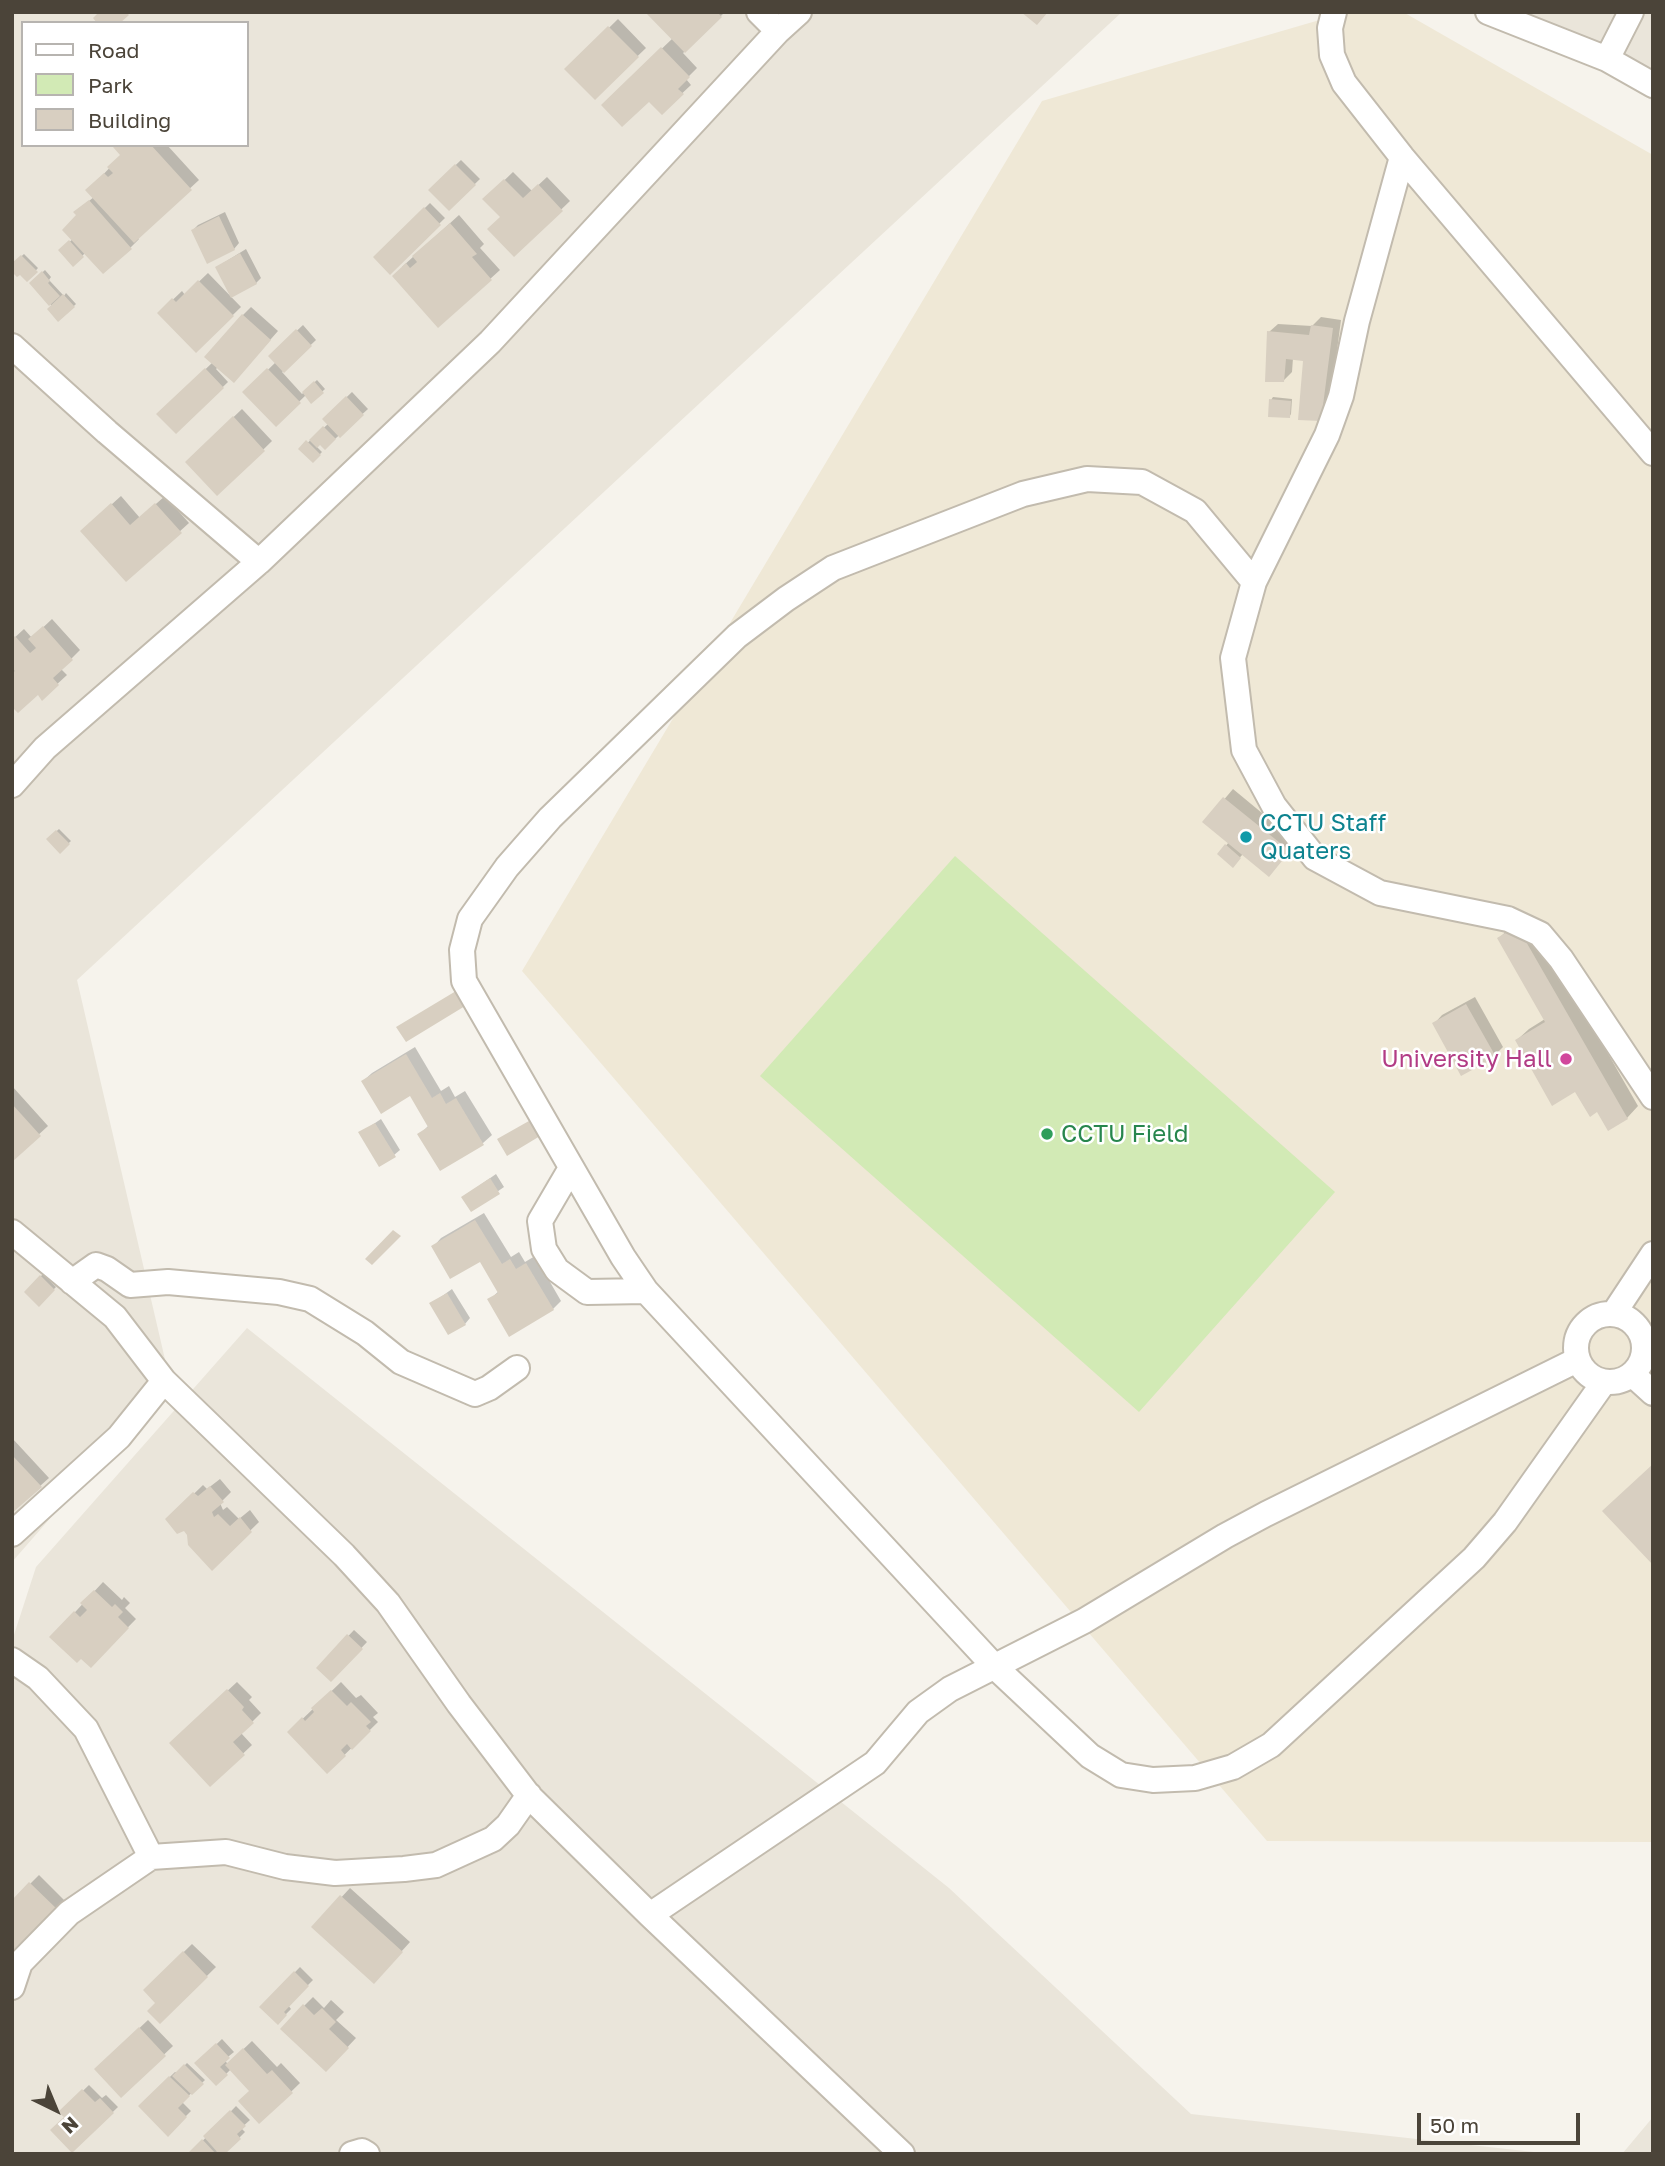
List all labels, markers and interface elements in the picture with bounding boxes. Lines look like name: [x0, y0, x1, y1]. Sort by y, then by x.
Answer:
legend: [21, 21, 248, 147]
text: Road: [88, 37, 139, 63]
text: Park: [88, 72, 133, 98]
text: Building: [88, 107, 171, 133]
place label: CCTU Staff Quaters: [1260, 809, 1386, 865]
marker: CCTU Staff Quaters: [1238, 829, 1254, 845]
place label: University Hall: [1381, 1045, 1552, 1073]
marker: University Hall: [1558, 1051, 1574, 1067]
place label: CCTU Field: [1061, 1120, 1188, 1148]
marker: CCTU Field: [1039, 1126, 1055, 1142]
north arrow: [21, 2075, 91, 2145]
scale bar: [1420, 2100, 1583, 2144]
text: N: [58, 2112, 84, 2139]
text: 50 m: [1430, 2112, 1479, 2138]

